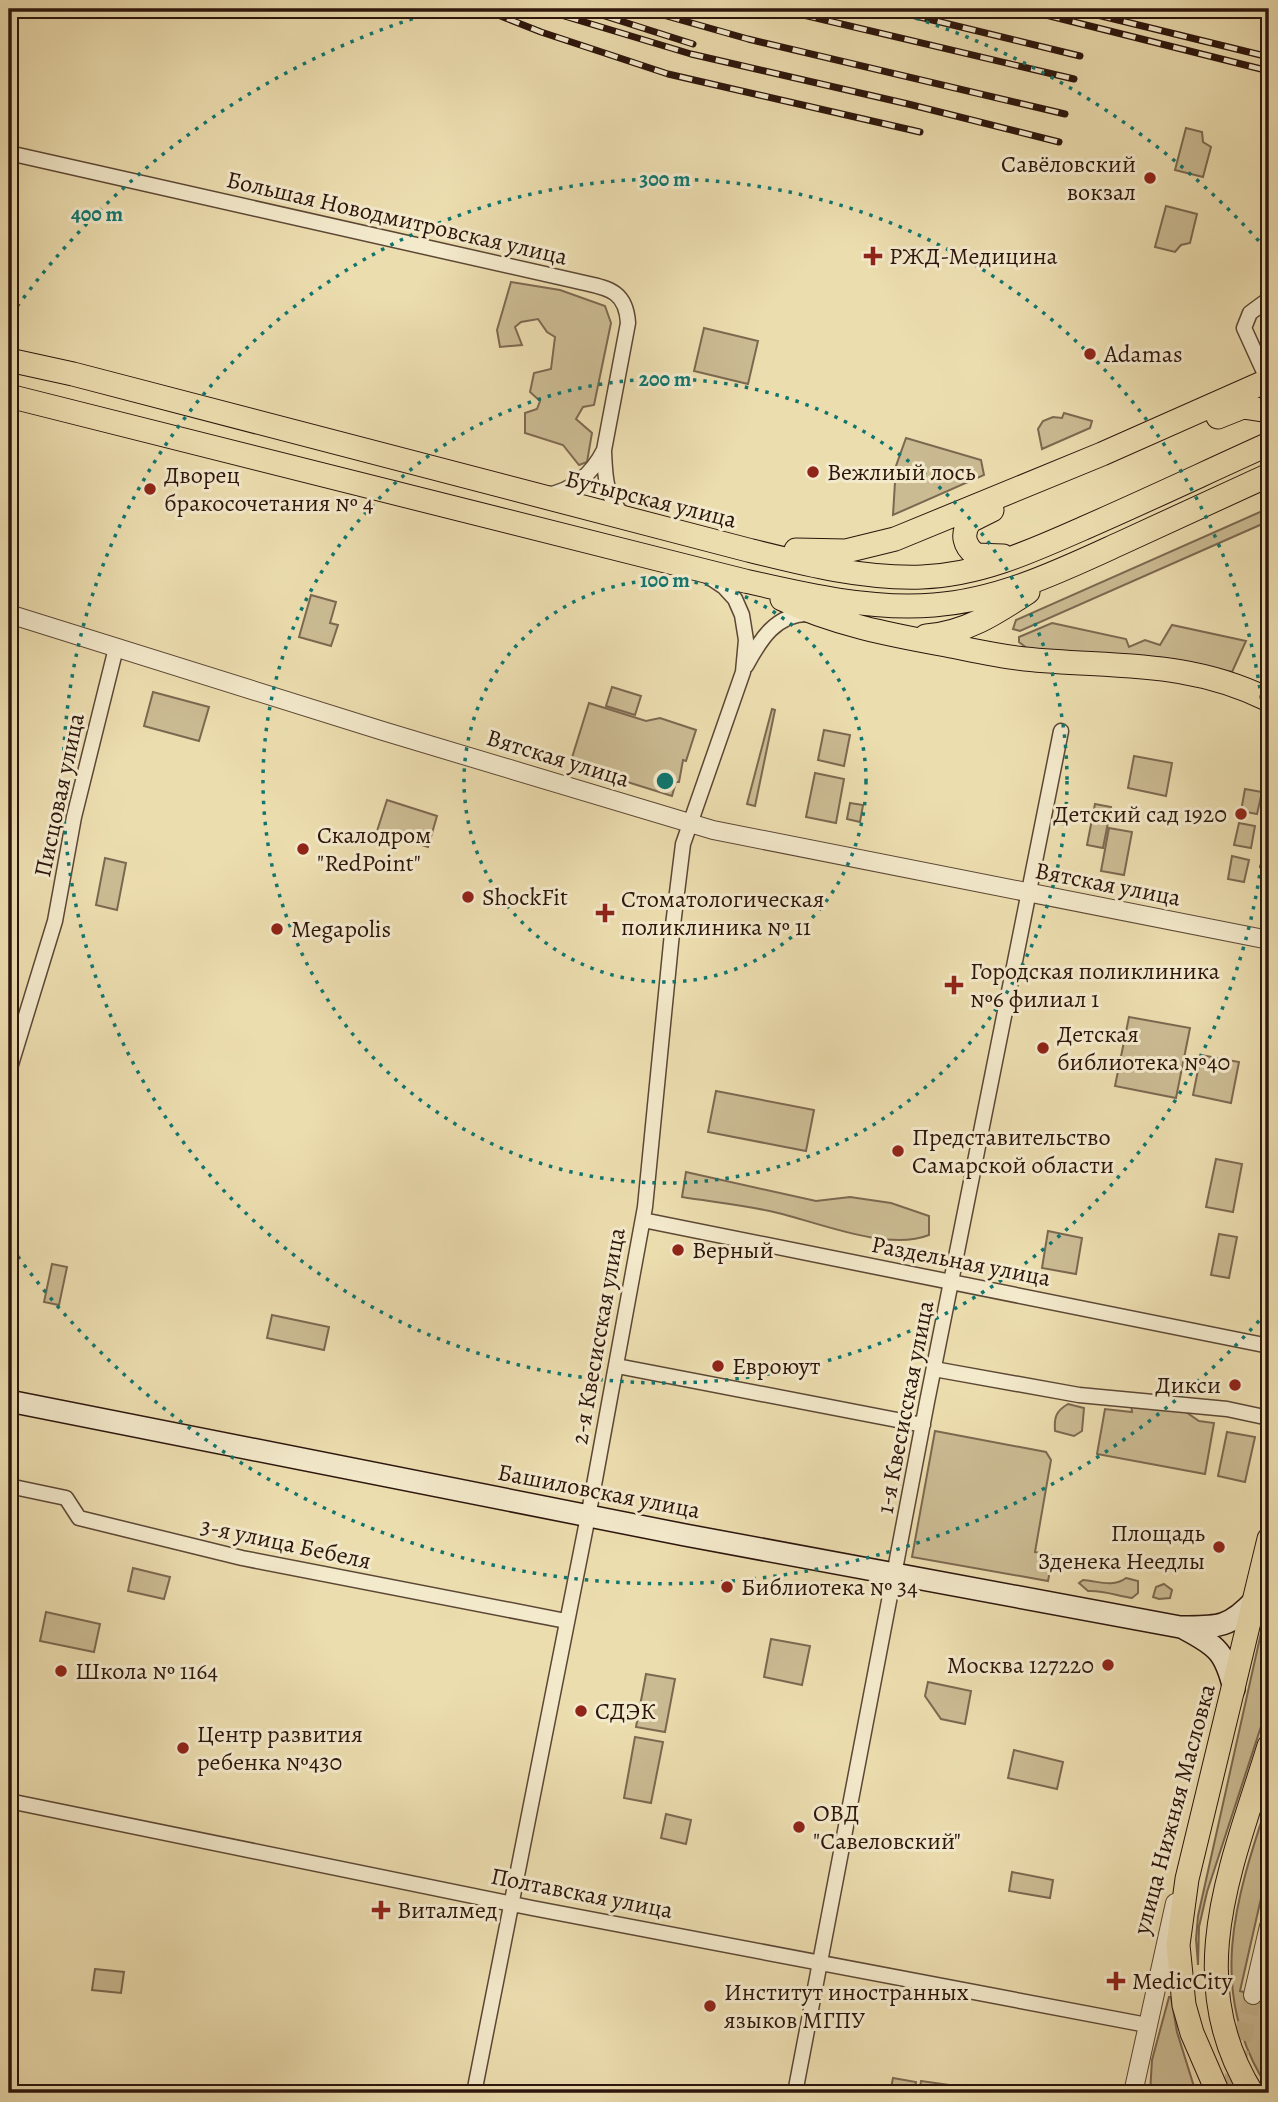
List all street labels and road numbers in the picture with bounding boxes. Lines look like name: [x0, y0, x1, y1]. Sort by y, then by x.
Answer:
street label: Большая Новодмитровская улица: [223, 163, 571, 273]
street label: Бутырская улица: [562, 462, 740, 536]
street label: Писцовая улица: [26, 710, 92, 880]
street label: Вятская улица: [483, 721, 633, 795]
street label: Вятская улица: [1032, 854, 1184, 914]
street label: 2-я Квесисская улица: [563, 1225, 633, 1447]
street label: Раздельная улица: [869, 1228, 1053, 1294]
street label: 1-я Квесисская улица: [869, 1298, 941, 1516]
street label: Башиловская улица: [495, 1456, 703, 1526]
street label: 3-я улица Бебеля: [198, 1509, 374, 1577]
street label: улица Нижняя Масловка: [1125, 1680, 1223, 1939]
street label: Полтавская улица: [488, 1860, 676, 1926]

